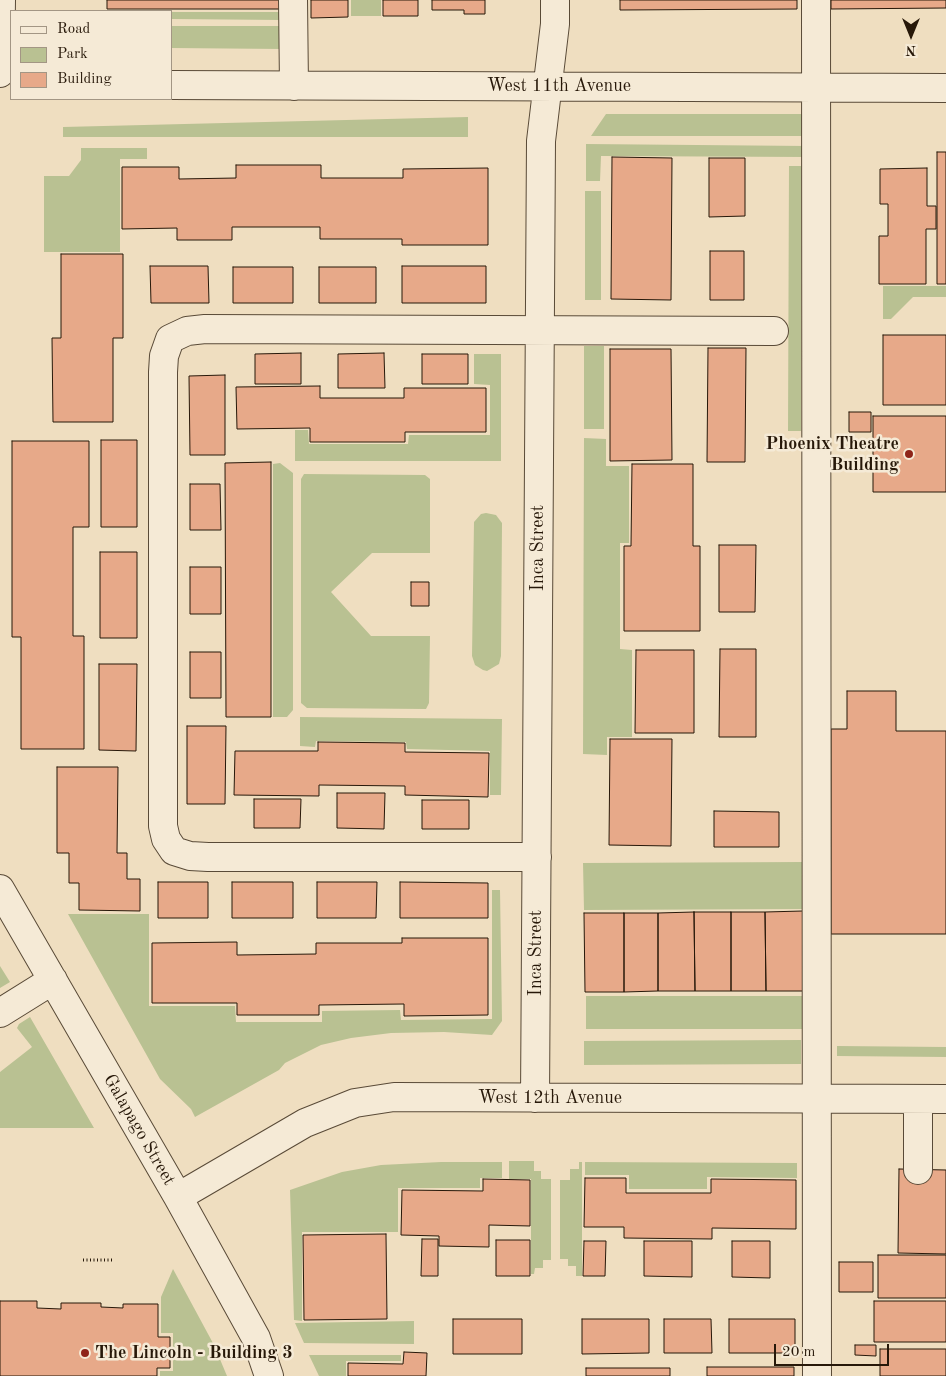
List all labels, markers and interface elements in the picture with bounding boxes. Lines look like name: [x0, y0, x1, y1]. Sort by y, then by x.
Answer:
legend: [10, 10, 172, 100]
north arrow: [886, 10, 936, 60]
text: Road: [57, 22, 90, 37]
text: N: [906, 43, 916, 57]
text: Park: [57, 47, 88, 62]
text: Building: [57, 72, 112, 87]
street label: West 11th Avenue: [487, 75, 631, 97]
place label: Phoenix Theatre Building: [766, 433, 899, 476]
marker: Phoenix Theatre Building: [903, 448, 915, 460]
street label: Inca Street: [527, 505, 549, 591]
street label: Inca Street: [525, 910, 547, 996]
street label: Galapago Street: [98, 1070, 180, 1190]
street label: West 12th Avenue: [478, 1087, 622, 1109]
scale bar: [776, 1334, 891, 1366]
place label: The Lincoln - Building 3: [95, 1342, 293, 1364]
text: 20 m: [782, 1345, 816, 1360]
marker: The Lincoln - Building 3: [79, 1347, 91, 1359]

